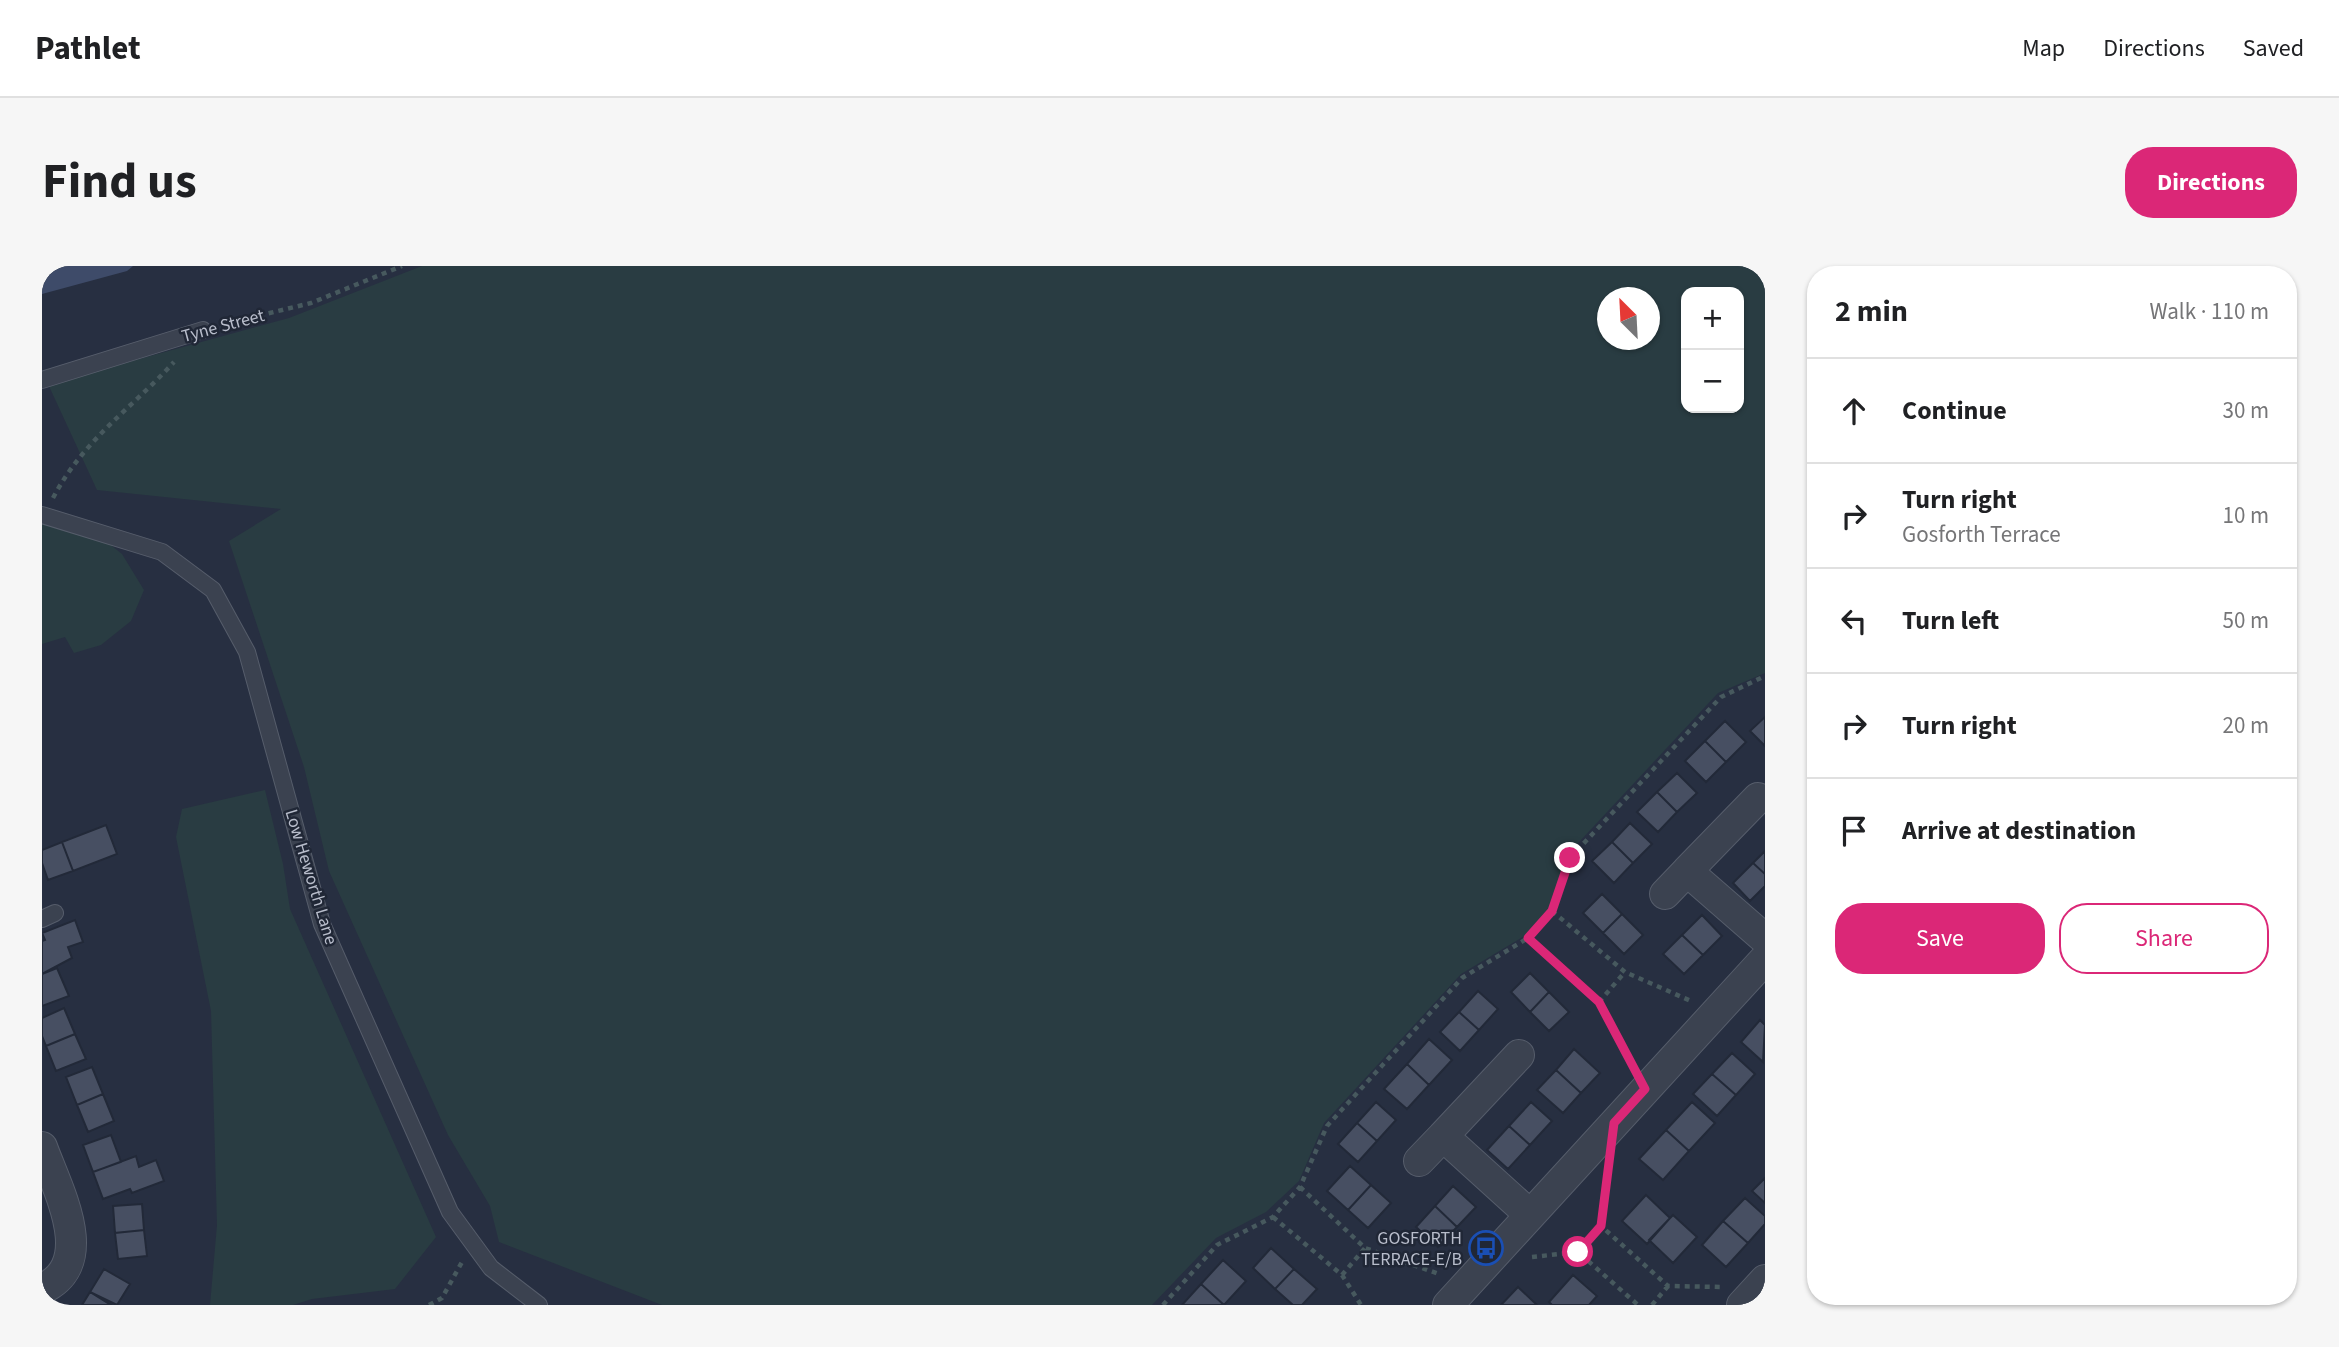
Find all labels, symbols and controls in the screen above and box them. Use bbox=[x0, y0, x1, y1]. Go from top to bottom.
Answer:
text: Pathlet bbox=[35, 25, 141, 72]
text: Map bbox=[2022, 31, 2065, 66]
text: Directions bbox=[2103, 31, 2205, 66]
text: Saved bbox=[2243, 31, 2304, 66]
text: Find us bbox=[42, 147, 197, 217]
button: Directions bbox=[2125, 147, 2297, 218]
north arrow bbox=[1597, 287, 1660, 350]
map controls bbox=[1681, 287, 1744, 413]
button: + bbox=[1681, 287, 1744, 350]
text: 2 min bbox=[1835, 290, 1908, 333]
text: Walk · 110 m bbox=[2150, 295, 2269, 328]
street label: Tyne Street bbox=[179, 303, 267, 349]
button: − bbox=[1681, 350, 1744, 413]
icon: ahead bbox=[1835, 392, 1873, 430]
text: Continue bbox=[1902, 392, 2007, 429]
text: 30 m bbox=[2222, 394, 2269, 427]
text: Turn right bbox=[1902, 481, 2017, 518]
icon: right bbox=[1835, 497, 1873, 535]
text: 10 m bbox=[2222, 499, 2269, 532]
text: Gosforth Terrace bbox=[1902, 518, 2061, 551]
icon: left bbox=[1835, 602, 1873, 640]
text: Turn left bbox=[1902, 602, 1999, 639]
text: 50 m bbox=[2222, 604, 2269, 637]
icon: right bbox=[1835, 707, 1873, 745]
text: Turn right bbox=[1902, 707, 2017, 744]
text: 20 m bbox=[2222, 709, 2269, 742]
street label: Low Heworth Lane bbox=[279, 806, 344, 948]
icon: arrive bbox=[1835, 812, 1873, 850]
text: Arrive at destination bbox=[1902, 812, 2136, 849]
route end bbox=[1554, 842, 1585, 873]
button: Save bbox=[1835, 903, 2045, 974]
button: Share bbox=[2059, 903, 2269, 974]
place label: GOSFORTH TERRACE-E/B bbox=[1361, 1226, 1462, 1272]
bus stop icon: GOSFORTH TERRACE-E/B bbox=[1467, 1229, 1505, 1267]
route start bbox=[1562, 1236, 1593, 1267]

